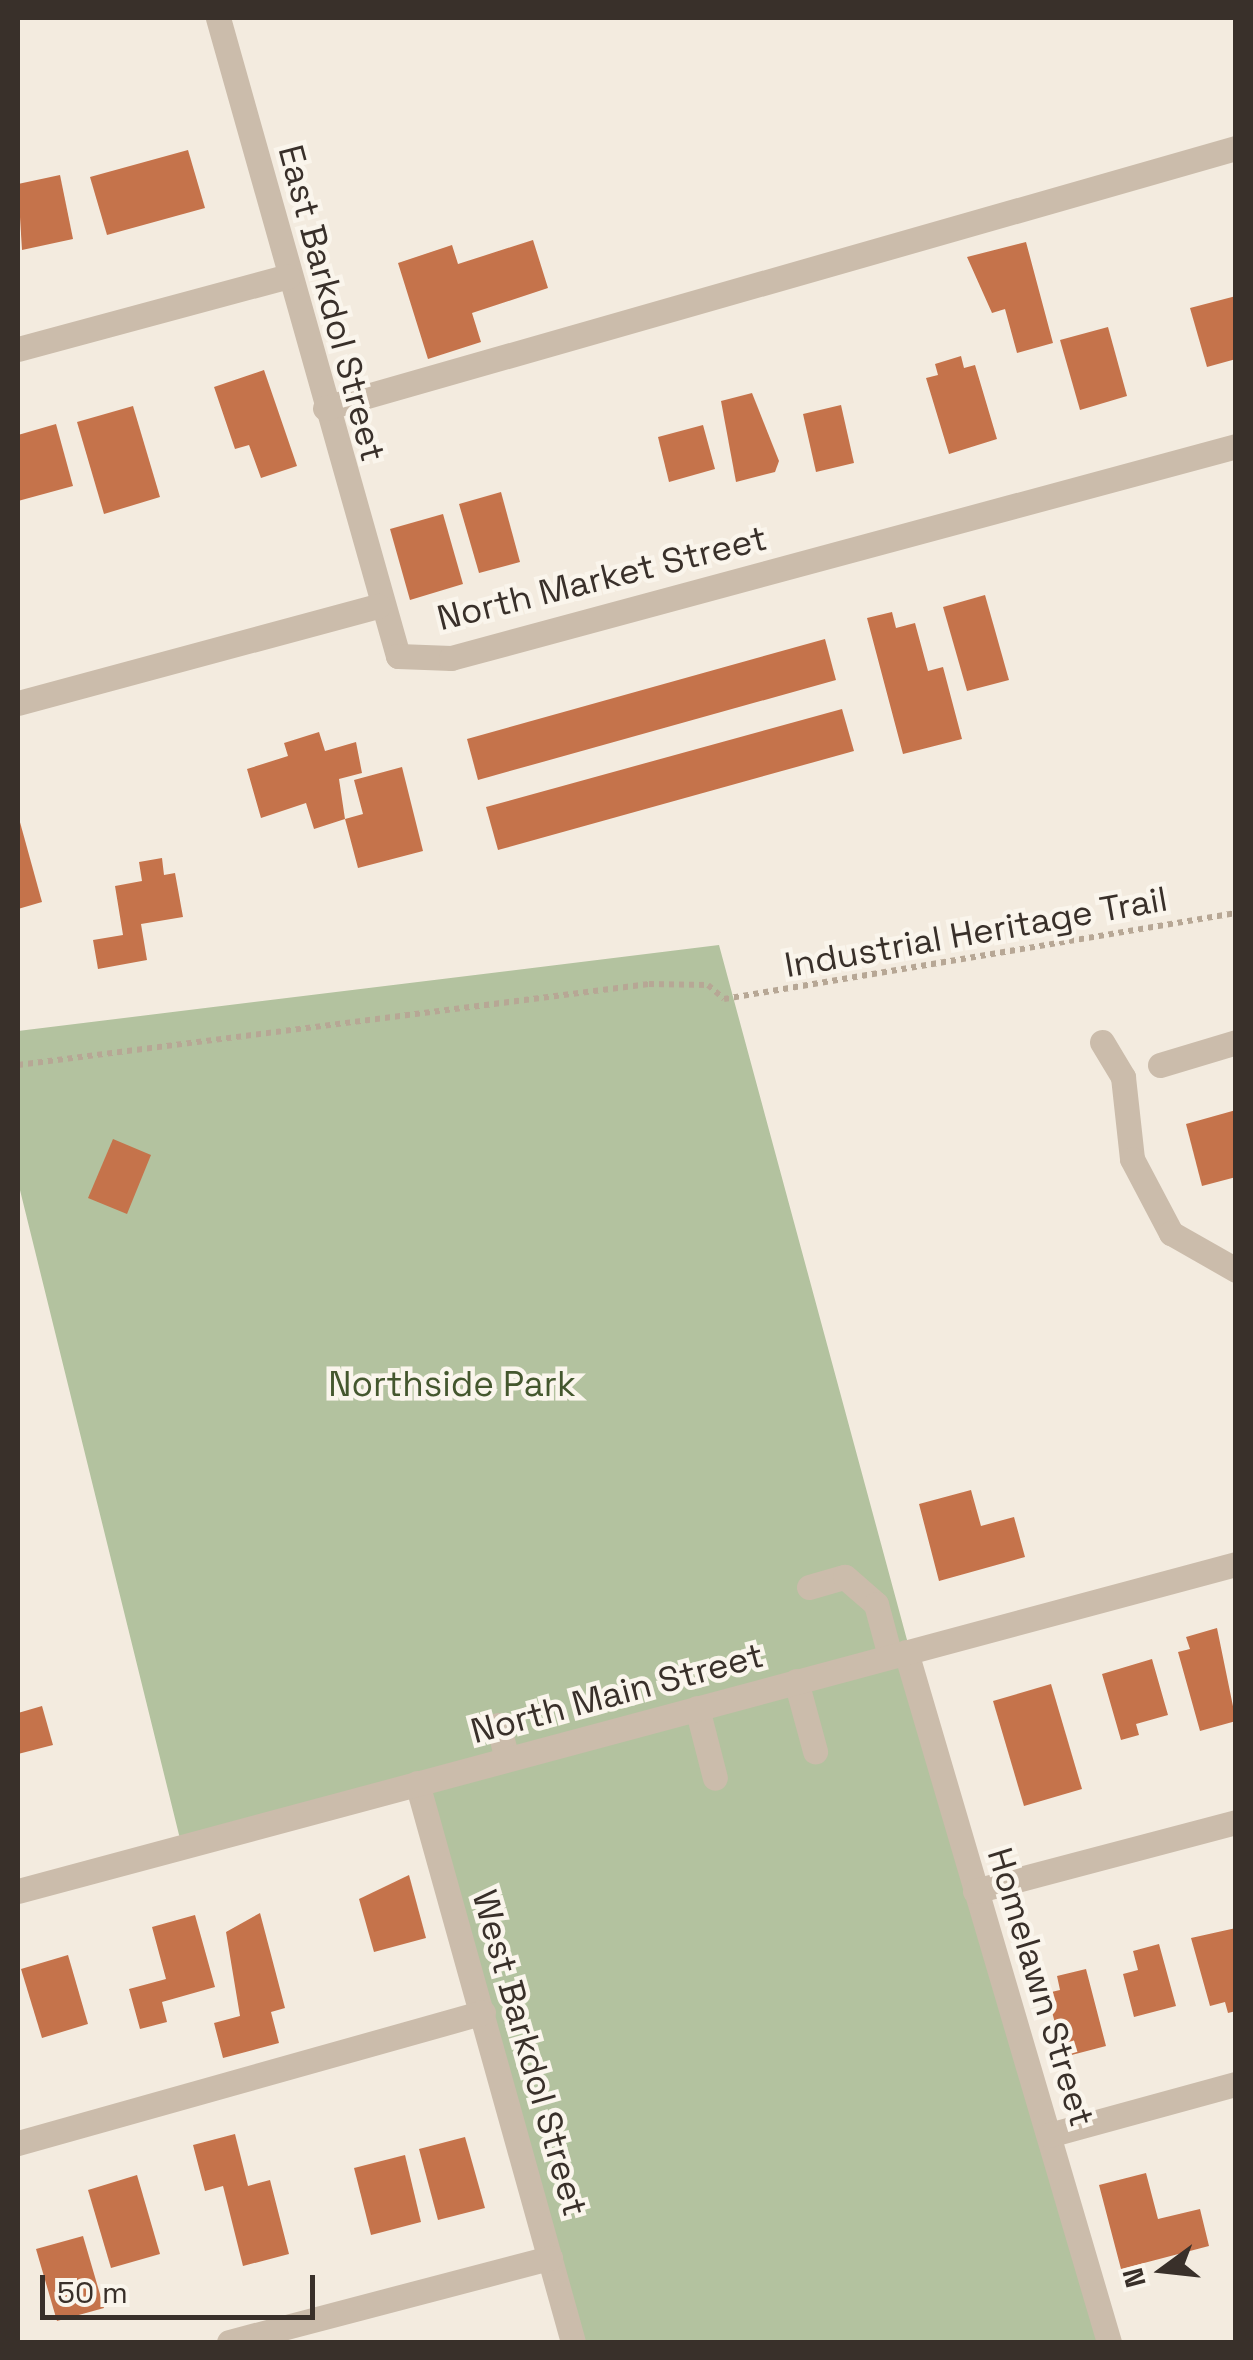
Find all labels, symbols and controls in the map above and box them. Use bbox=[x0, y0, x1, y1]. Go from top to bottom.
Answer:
street label: East Barkdol Street bbox=[270, 140, 394, 466]
street label: North Market Street bbox=[433, 517, 771, 639]
street label: Industrial Heritage Trail bbox=[781, 878, 1171, 986]
park label: Northside Park bbox=[328, 1363, 576, 1405]
street label: North Main Street bbox=[466, 1634, 768, 1752]
street label: Homelawn Street bbox=[979, 1843, 1103, 2131]
street label: West Barkdol Street bbox=[463, 1885, 597, 2221]
north arrow bbox=[1113, 2220, 1213, 2320]
scale bar bbox=[45, 2255, 320, 2317]
text: N bbox=[1114, 2264, 1154, 2291]
text: 50 m bbox=[57, 2273, 128, 2312]

